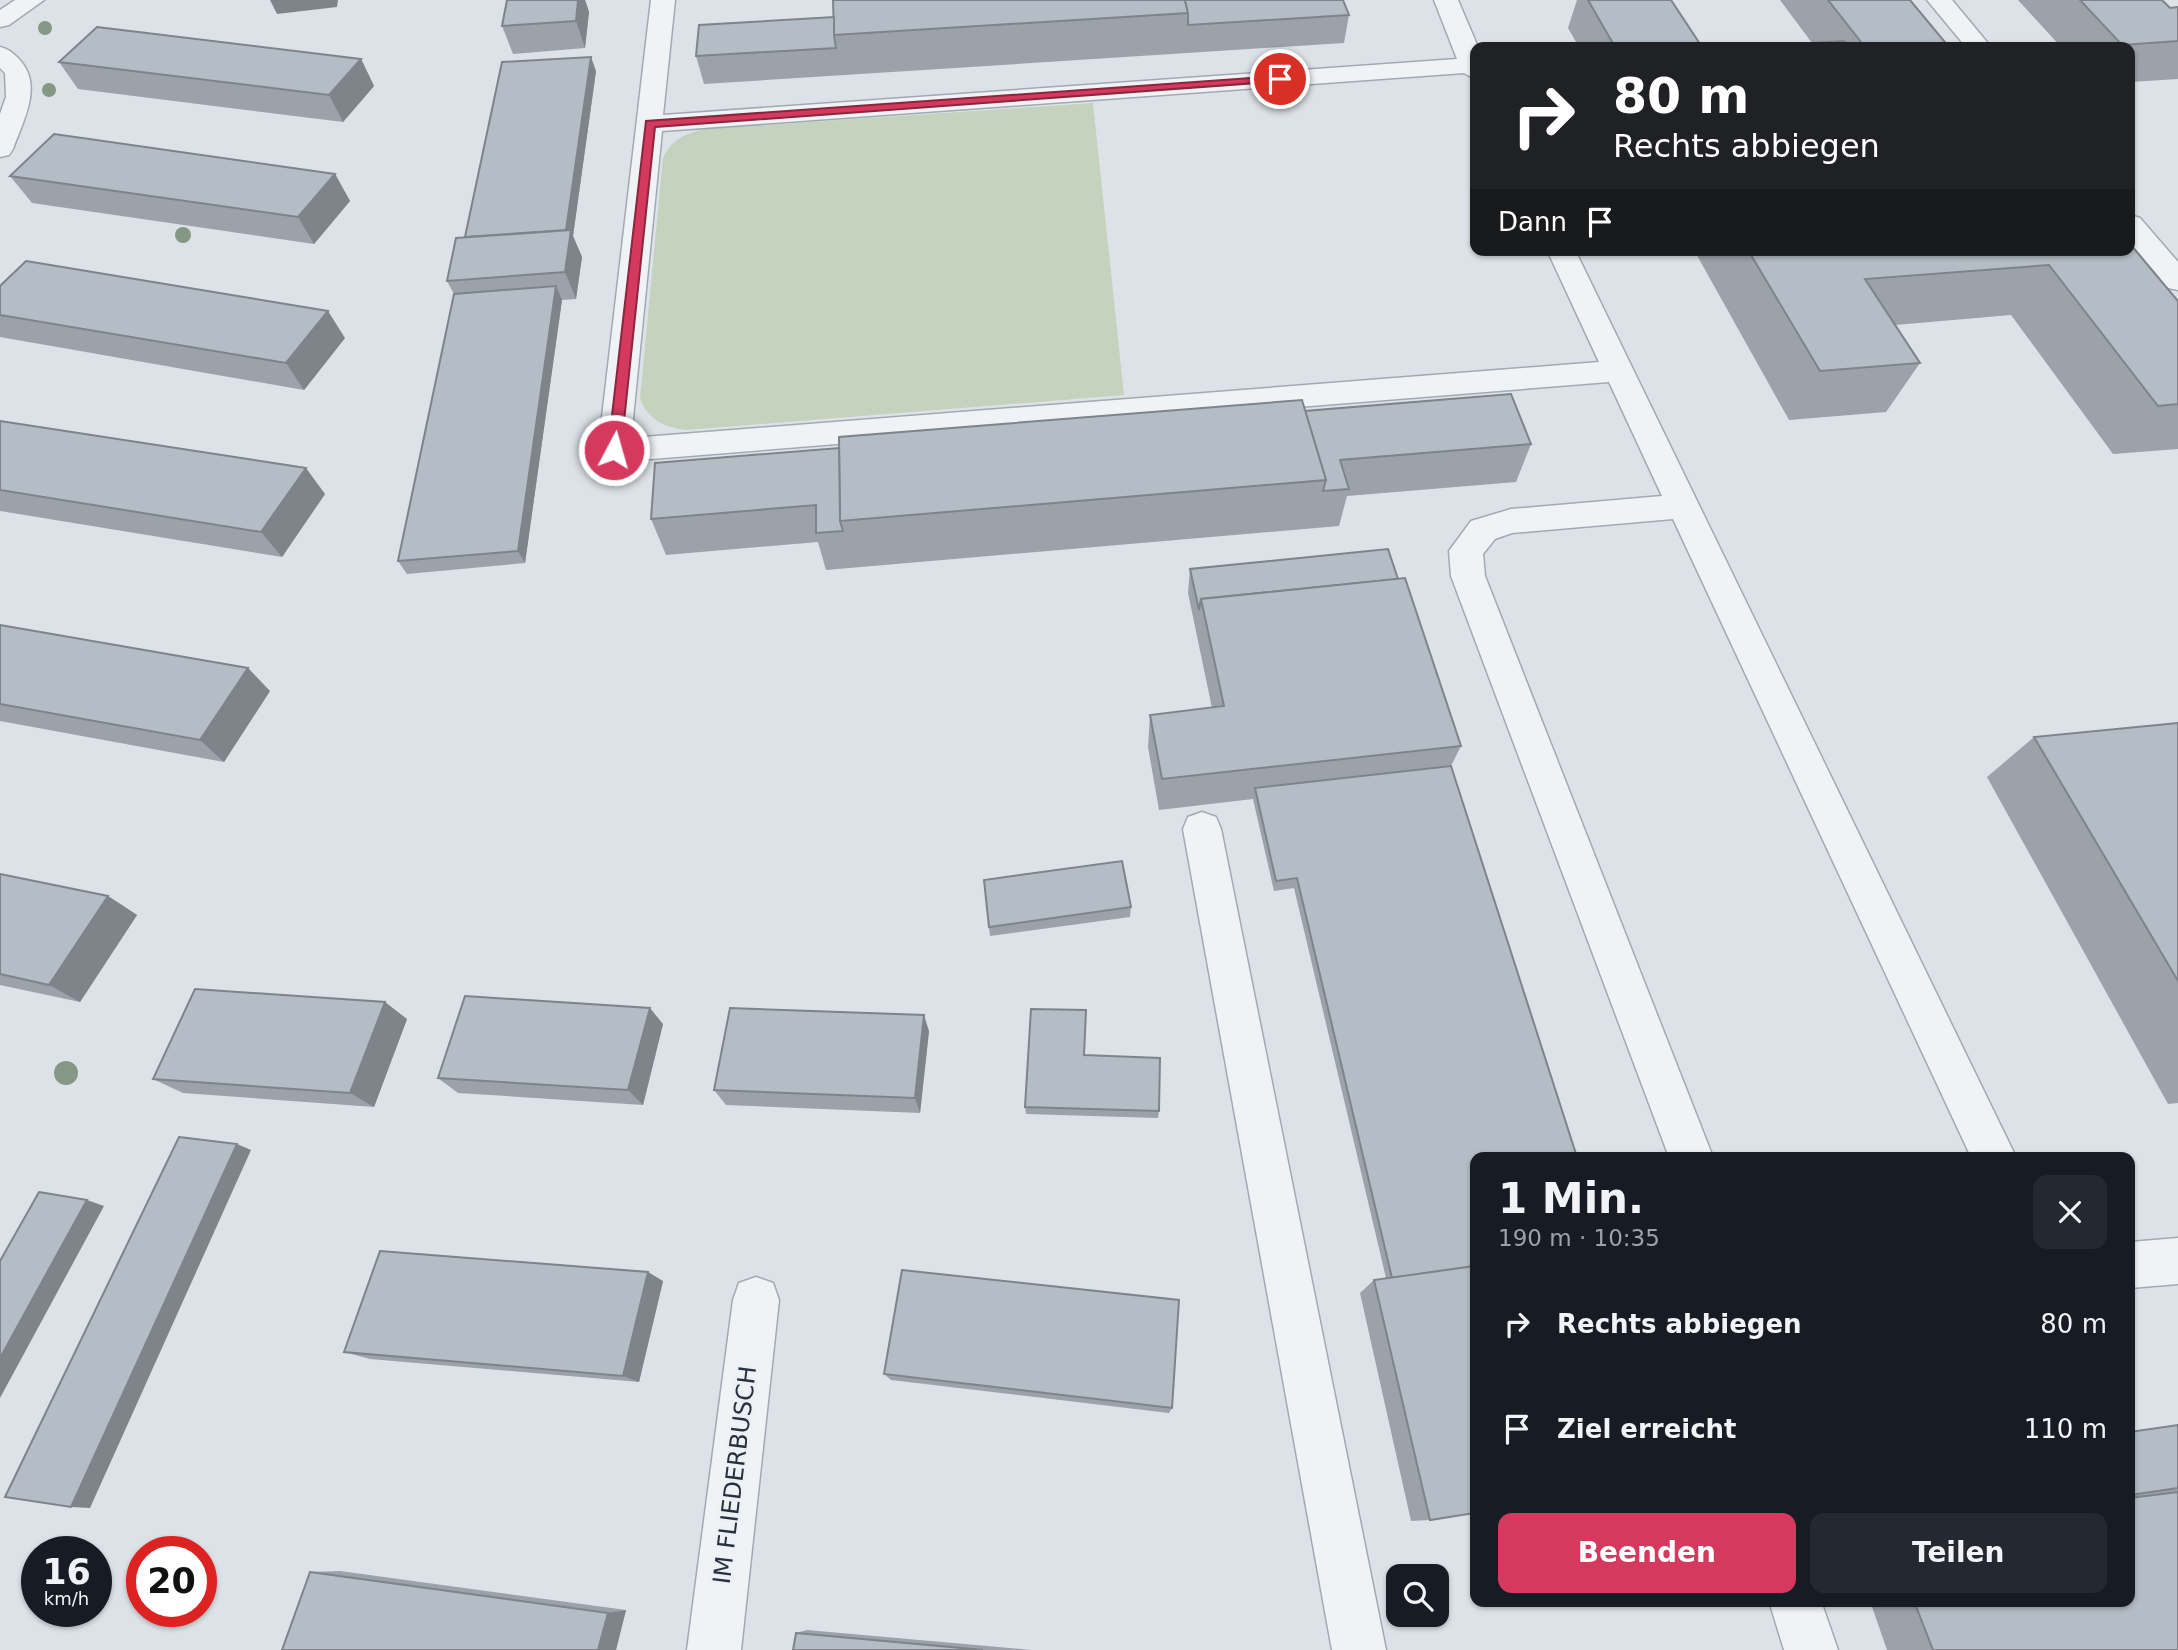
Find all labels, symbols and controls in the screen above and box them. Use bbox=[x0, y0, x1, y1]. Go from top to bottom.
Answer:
pin bbox=[1250, 49, 1310, 109]
icon: arrive bbox=[1261, 60, 1299, 98]
text: 80 m bbox=[1613, 68, 1749, 125]
icon: right bbox=[1498, 70, 1589, 161]
text: Rechts abbiegen bbox=[1613, 127, 1880, 165]
icon: arrive bbox=[1581, 203, 1619, 241]
text: Dann bbox=[1498, 207, 1567, 237]
position arrow bbox=[577, 413, 651, 487]
text: 1 Min. bbox=[1498, 1174, 1644, 1223]
button: close bbox=[2033, 1175, 2107, 1249]
text: 190 m · 10:35 bbox=[1498, 1225, 1660, 1251]
icon: right bbox=[1498, 1305, 1536, 1343]
text: Rechts abbiegen bbox=[1557, 1309, 1802, 1339]
text: 80 m bbox=[2040, 1309, 2107, 1339]
street label: IM FLIEDERBUSCH bbox=[708, 1364, 762, 1586]
icon: arrive bbox=[1498, 1410, 1536, 1448]
text: Ziel erreicht bbox=[1557, 1414, 1737, 1444]
text: 110 m bbox=[2024, 1414, 2107, 1444]
button: Beenden bbox=[1498, 1513, 1796, 1593]
button: Teilen bbox=[1810, 1513, 2107, 1593]
speed limit sign: 20 bbox=[126, 1536, 217, 1627]
text: 16 bbox=[42, 1552, 91, 1592]
map controls bbox=[1386, 1564, 1449, 1627]
button: search bbox=[1386, 1564, 1449, 1627]
text: km/h bbox=[44, 1588, 89, 1609]

